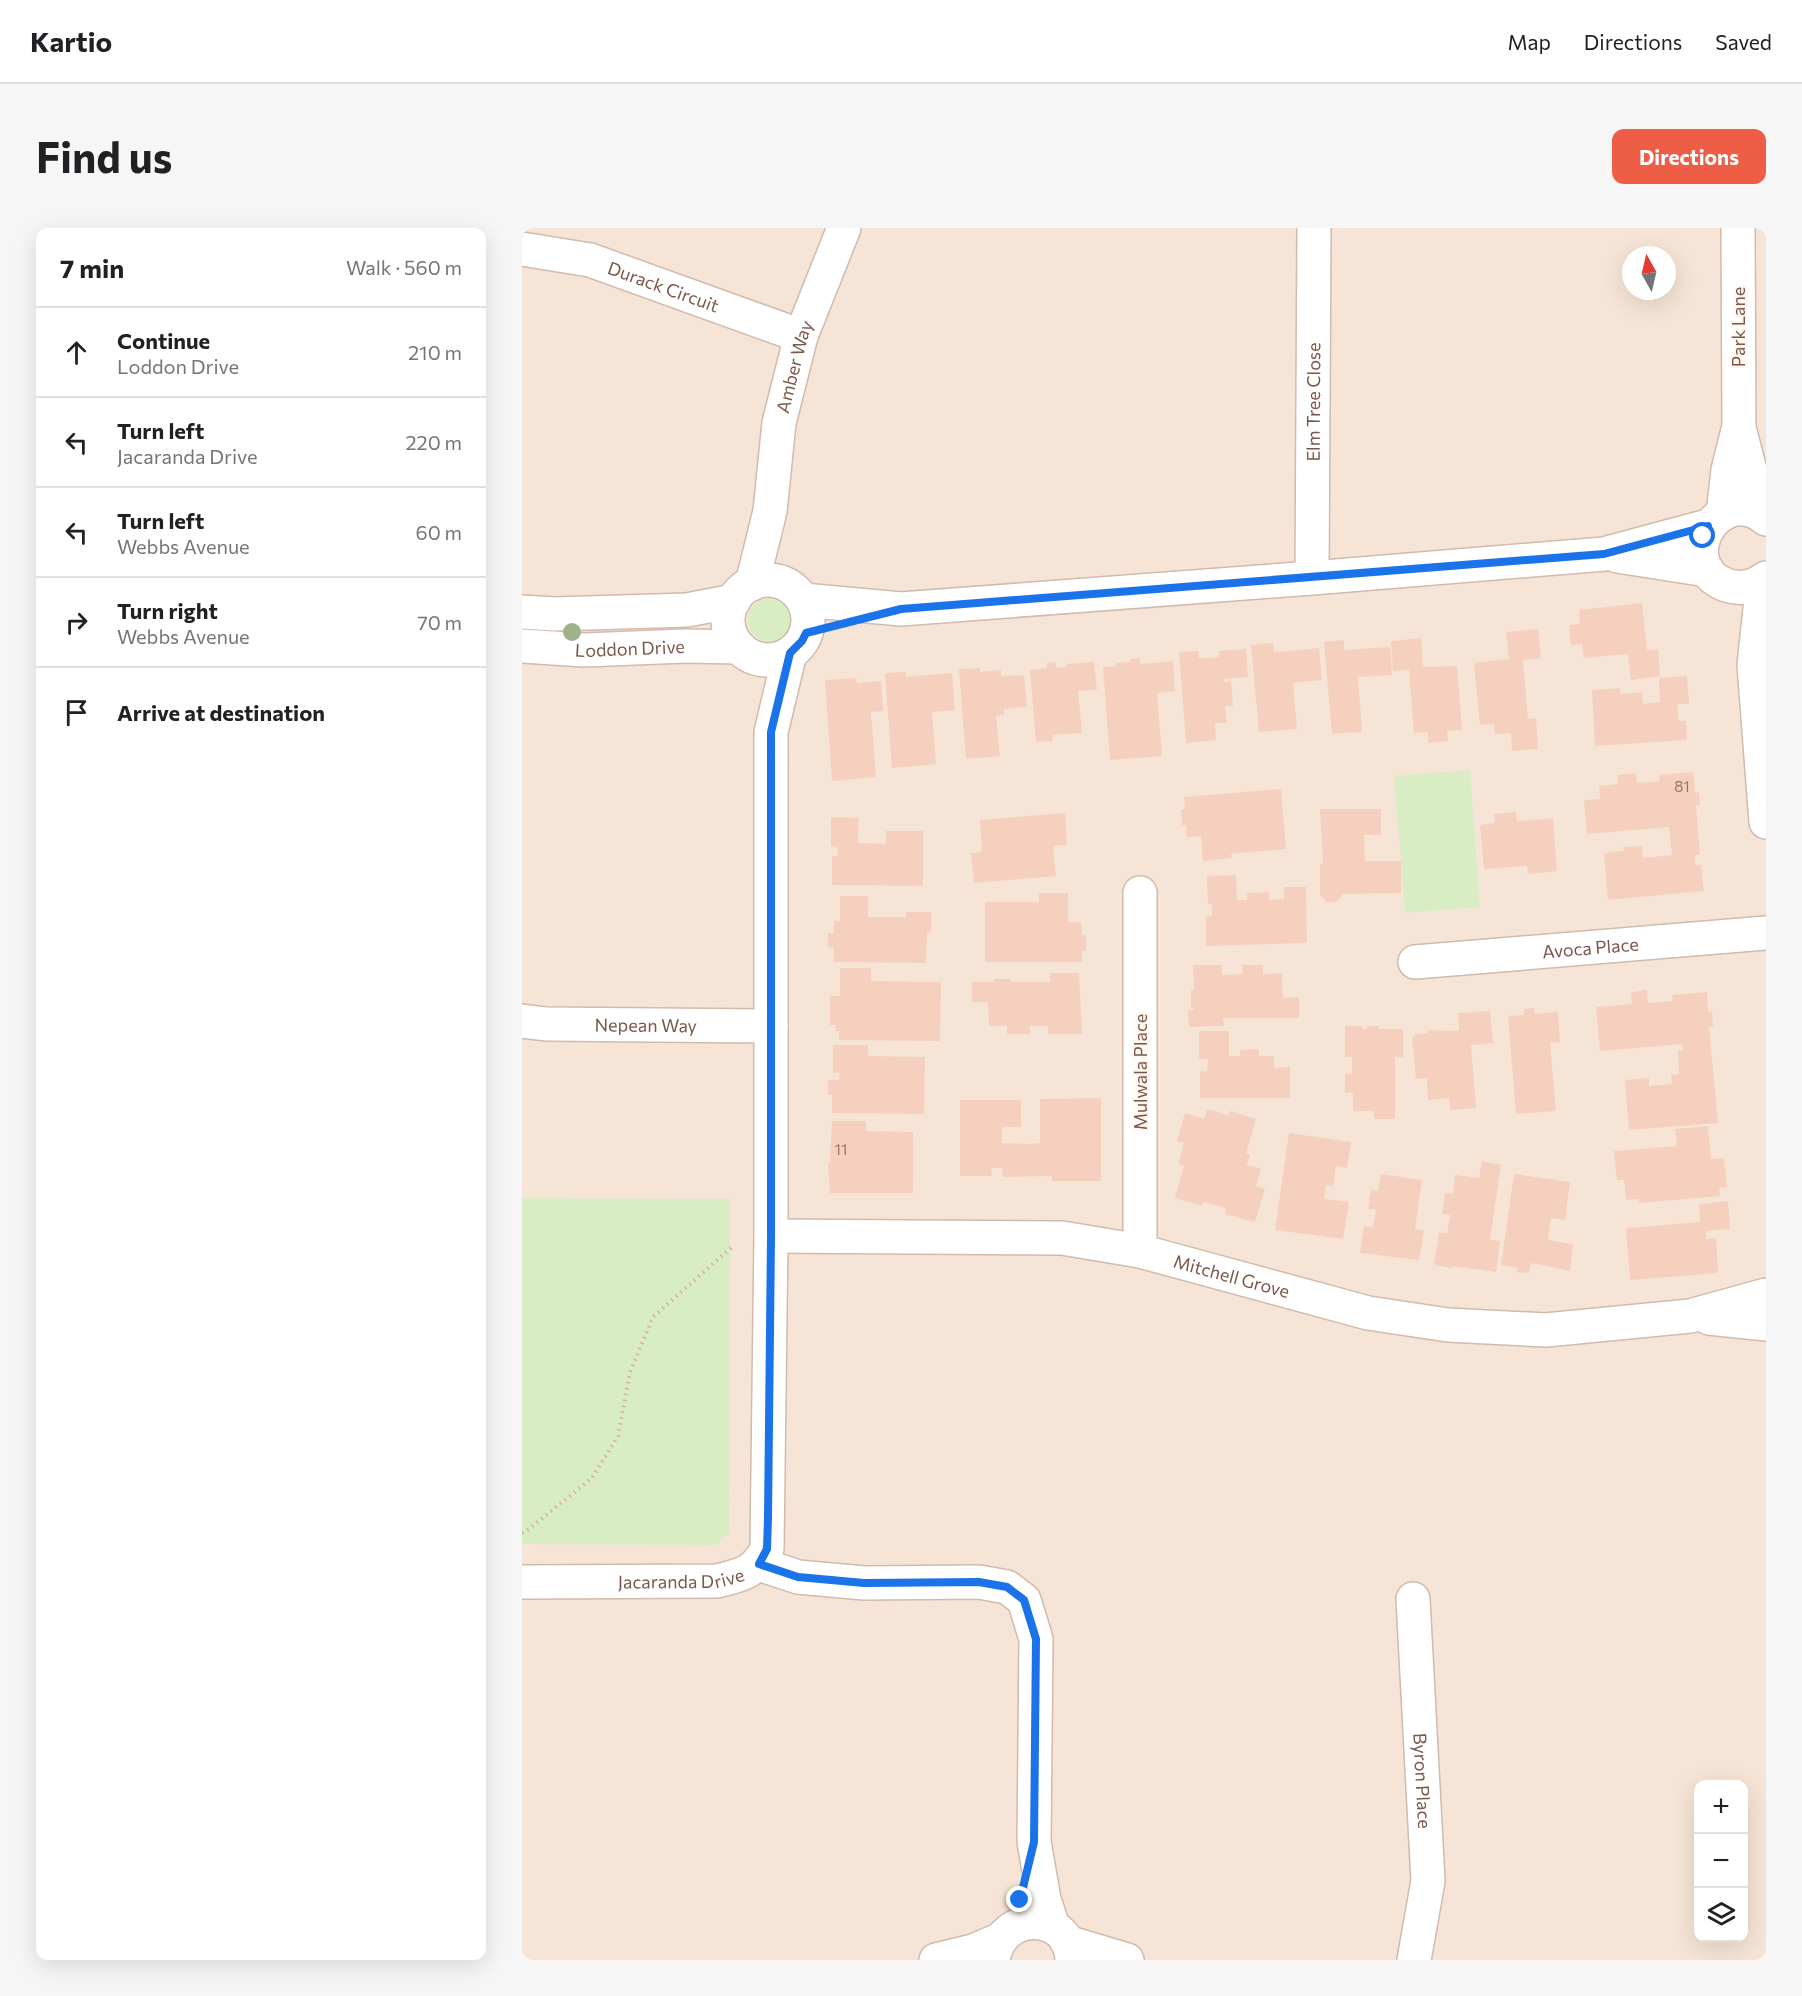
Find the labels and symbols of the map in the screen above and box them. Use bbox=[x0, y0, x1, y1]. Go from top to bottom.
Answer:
north arrow bbox=[1622, 246, 1676, 300]
street label: Durack Circuit bbox=[605, 256, 722, 317]
street label: Park Lane bbox=[1727, 287, 1749, 367]
street label: Amber Way bbox=[771, 317, 817, 415]
street label: Elm Tree Close bbox=[1302, 342, 1324, 462]
route start bbox=[1689, 522, 1715, 548]
street label: Loddon Drive bbox=[574, 635, 685, 661]
house number: 81 bbox=[1674, 777, 1690, 795]
street label: Avoca Place bbox=[1541, 933, 1640, 962]
street label: Nepean Way bbox=[595, 1013, 697, 1036]
street label: Mulwala Place bbox=[1129, 1014, 1151, 1130]
house number: 11 bbox=[835, 1140, 847, 1158]
street label: Mitchell Grove bbox=[1171, 1250, 1292, 1302]
street label: Jacaranda Drive bbox=[618, 1563, 747, 1593]
street label: Byron Place bbox=[1409, 1732, 1436, 1829]
route end bbox=[1006, 1886, 1032, 1912]

